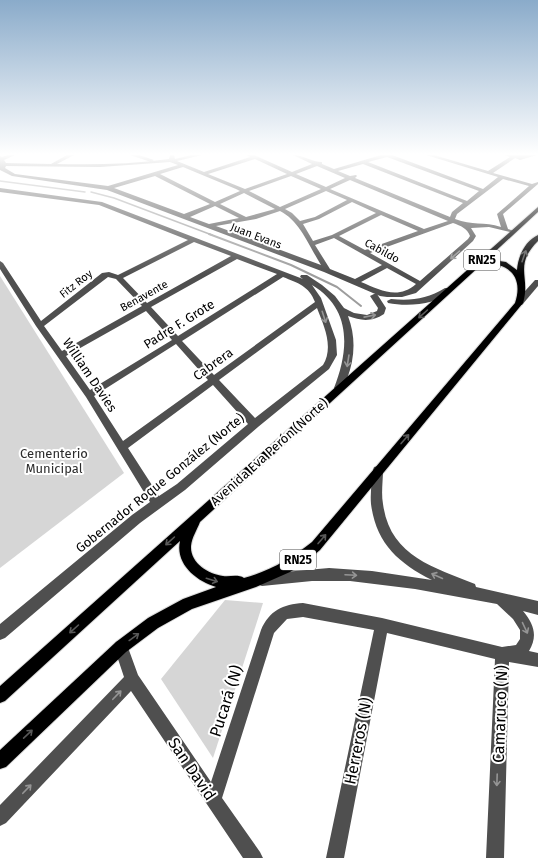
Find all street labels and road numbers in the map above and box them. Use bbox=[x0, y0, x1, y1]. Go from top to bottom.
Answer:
street label: Juan Evans bbox=[229, 220, 283, 252]
street label: Cabildo bbox=[362, 236, 402, 266]
road number: RN25 bbox=[464, 250, 500, 270]
street label: Fitz Roy bbox=[57, 267, 95, 301]
street label: Benavente bbox=[118, 278, 170, 314]
street label: Padre F. Grote bbox=[141, 296, 217, 352]
street label: William Davies bbox=[60, 335, 120, 415]
street label: Cabrera bbox=[190, 345, 236, 383]
street label: Avenida Eva Perón (Norte) bbox=[207, 395, 331, 509]
street label: Gobernador Roque González (Norte) bbox=[73, 410, 247, 556]
road number: RN25 bbox=[280, 550, 316, 570]
street label: Pucará (N) bbox=[205, 663, 247, 739]
street label: Camaruco (N) bbox=[489, 665, 511, 763]
street label: Herreros (N) bbox=[340, 696, 376, 786]
street label: San David bbox=[164, 734, 220, 804]

